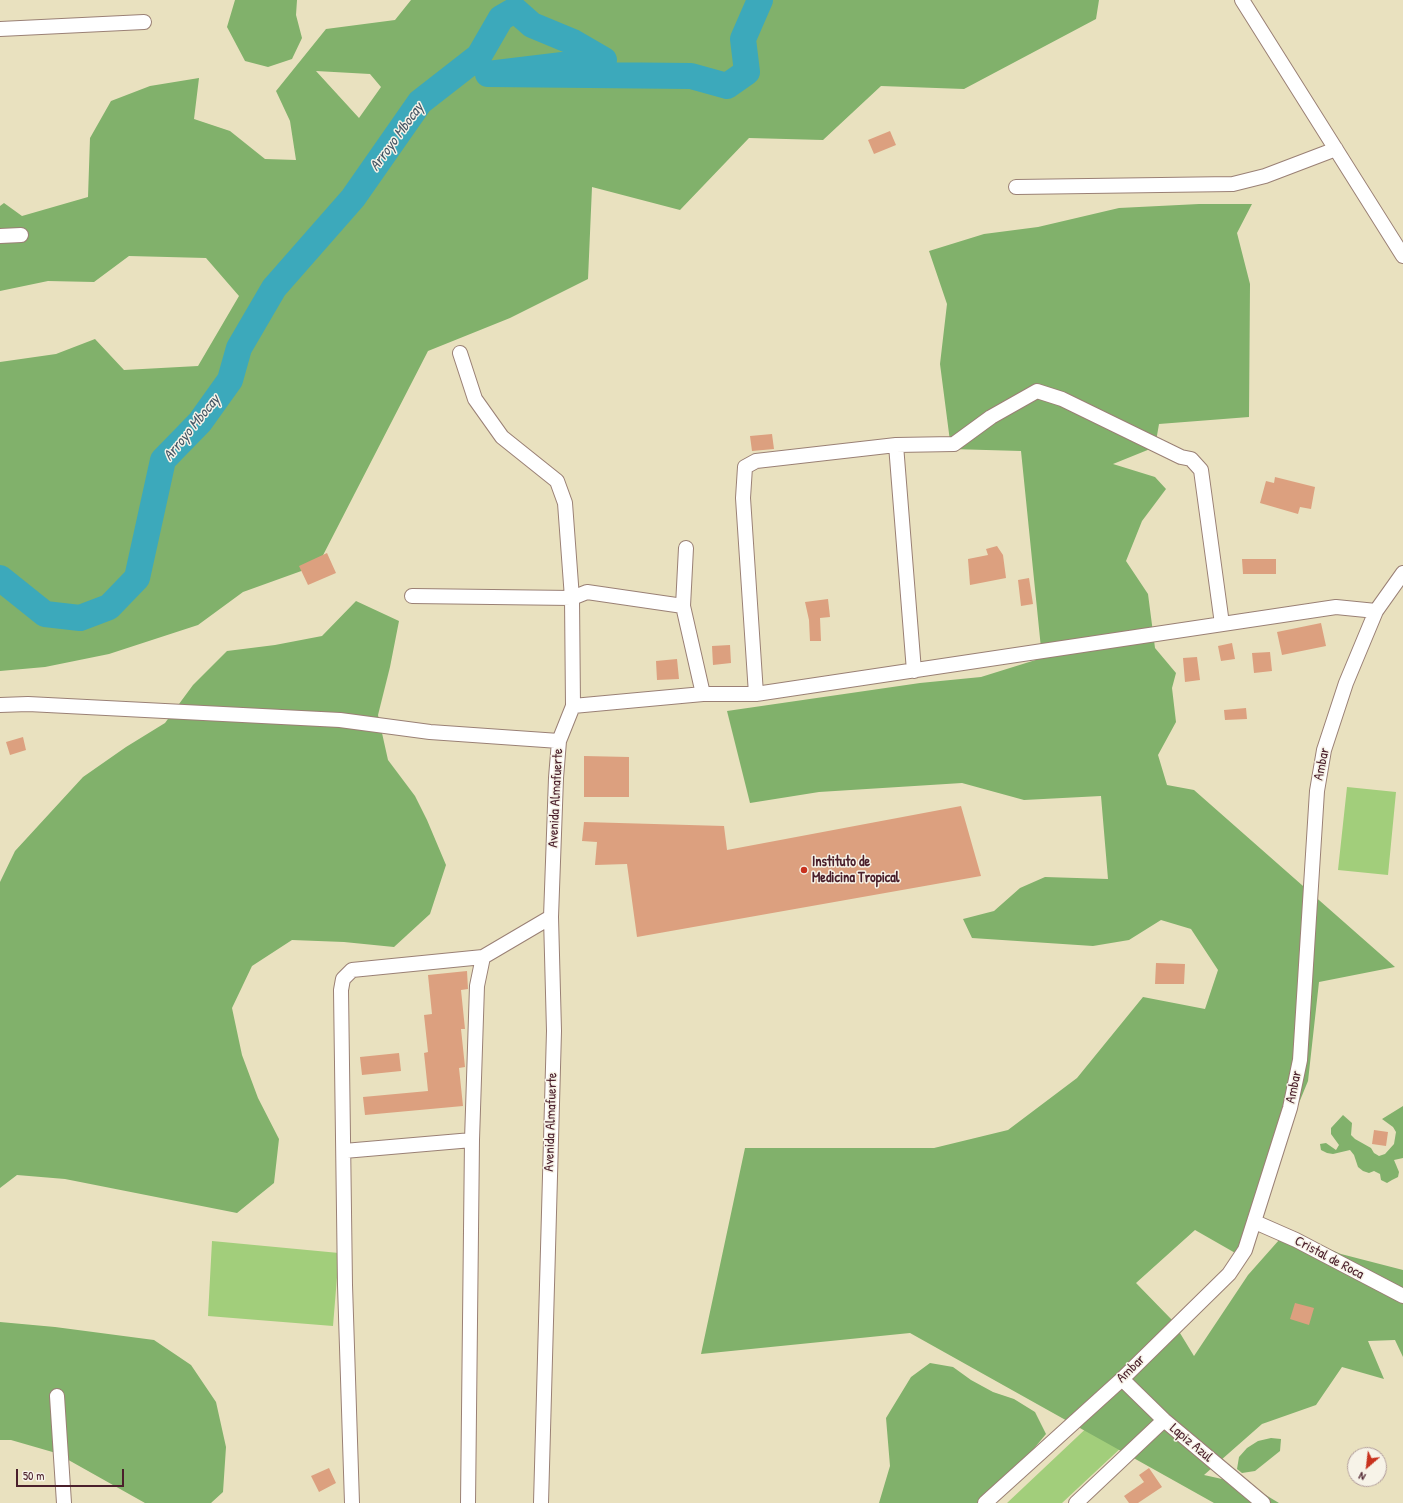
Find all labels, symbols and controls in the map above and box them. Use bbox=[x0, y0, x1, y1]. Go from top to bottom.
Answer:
water label: Arroyo Mbocay bbox=[366, 99, 428, 175]
water label: Arroyo Mbocay bbox=[160, 391, 224, 465]
street label: Ambar bbox=[1310, 746, 1334, 782]
street label: Avenida Almafuerte bbox=[545, 748, 567, 848]
place label: Instituto de Medicina Tropical bbox=[812, 854, 899, 886]
marker: Instituto de Medicina Tropical bbox=[799, 865, 809, 875]
street label: Ambar bbox=[1282, 1069, 1306, 1105]
street label: Avenida Almafuerte bbox=[541, 1072, 561, 1172]
street label: Cristal de Roca bbox=[1292, 1233, 1366, 1283]
street label: Ambar bbox=[1113, 1351, 1149, 1387]
street label: Lapiz Azul bbox=[1166, 1420, 1216, 1466]
north arrow bbox=[1347, 1447, 1387, 1487]
scale bar bbox=[18, 1461, 126, 1487]
text: 50 m bbox=[23, 1467, 44, 1484]
text: N bbox=[1356, 1469, 1368, 1484]

